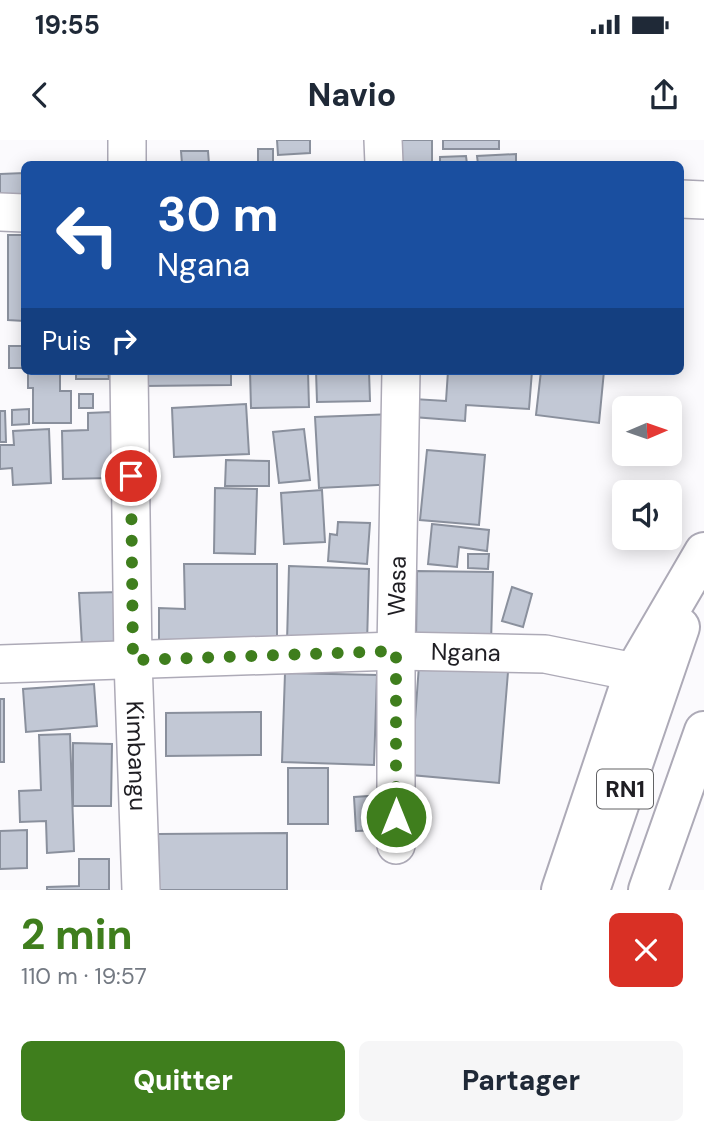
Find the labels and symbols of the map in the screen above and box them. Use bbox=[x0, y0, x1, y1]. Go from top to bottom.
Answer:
north arrow bbox=[612, 396, 682, 466]
pin bbox=[101, 446, 161, 506]
street label: Wasa bbox=[381, 556, 413, 616]
street label: Ngana bbox=[431, 636, 501, 668]
street label: Kimbangu bbox=[119, 700, 154, 812]
road number: RN1 bbox=[597, 769, 653, 808]
position arrow bbox=[359, 780, 433, 854]

